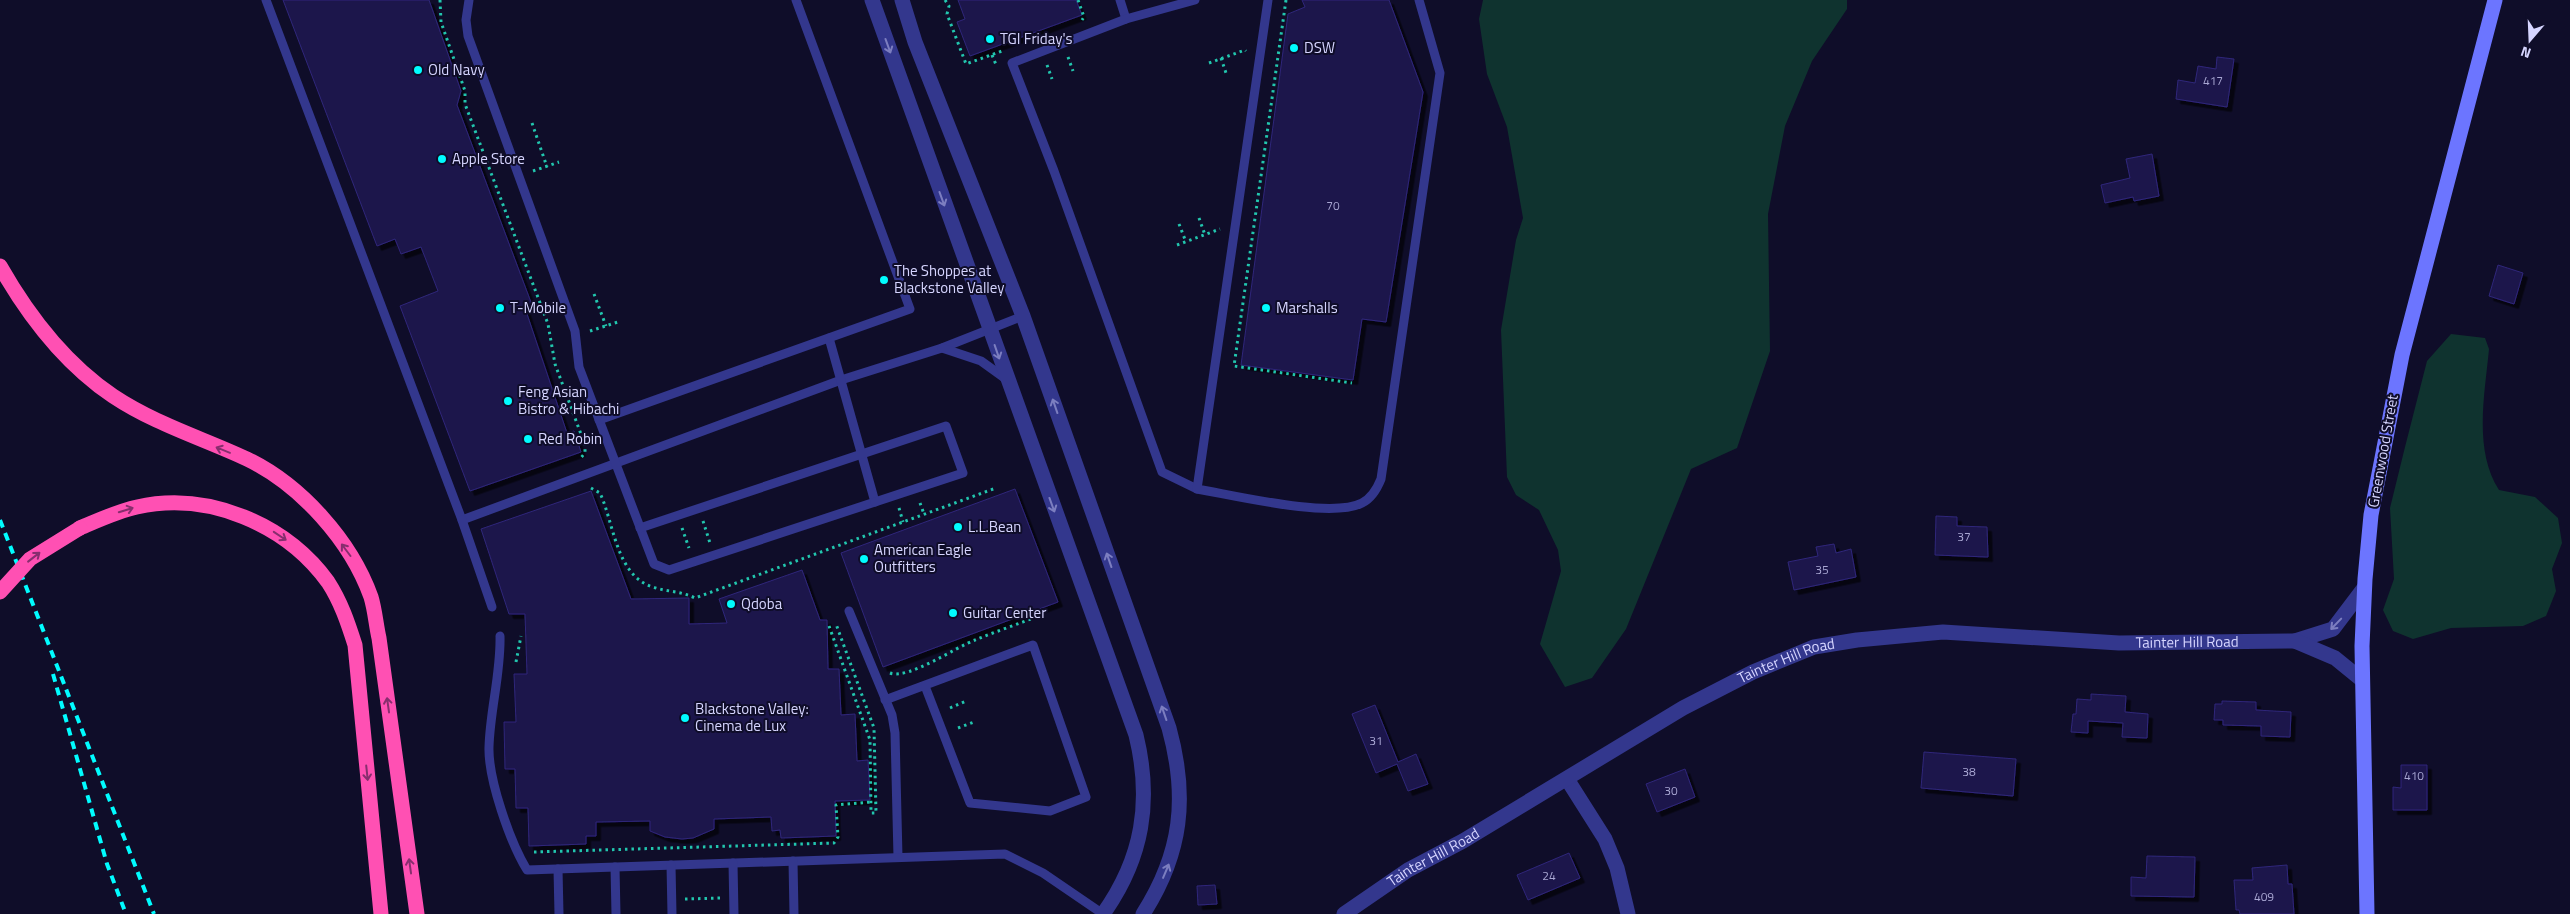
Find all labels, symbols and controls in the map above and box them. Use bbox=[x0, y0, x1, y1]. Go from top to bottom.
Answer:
north arrow bbox=[2505, 15, 2555, 65]
place label: TGI Friday's bbox=[1000, 27, 1073, 50]
marker: TGI Friday's bbox=[984, 33, 996, 45]
place label: DSW bbox=[1304, 36, 1335, 59]
one-way arrow bbox=[884, 38, 893, 53]
text: N bbox=[2518, 41, 2534, 64]
marker: DSW bbox=[1288, 42, 1300, 54]
place label: Old Navy bbox=[428, 58, 485, 81]
marker: Old Navy bbox=[412, 64, 424, 76]
house number: 417 bbox=[2203, 71, 2223, 90]
place label: Apple Store bbox=[452, 147, 525, 170]
marker: Apple Store bbox=[436, 153, 448, 165]
one-way arrow bbox=[938, 191, 948, 207]
house number: 70 bbox=[1326, 196, 1340, 215]
place label: The Shoppes at Blackstone Valley bbox=[894, 259, 1005, 299]
marker: The Shoppes at Blackstone Valley bbox=[878, 274, 890, 286]
place label: T-Mobile bbox=[510, 296, 566, 319]
place label: Marshalls bbox=[1276, 296, 1338, 319]
marker: T-Mobile bbox=[494, 302, 506, 314]
marker: Marshalls bbox=[1260, 302, 1272, 314]
one-way arrow bbox=[993, 344, 1002, 359]
place label: Feng Asian Bistro & Hibachi bbox=[518, 380, 619, 420]
street label: Greenwood Street bbox=[2361, 392, 2404, 509]
marker: Feng Asian Bistro & Hibachi bbox=[502, 395, 514, 407]
one-way arrow bbox=[1050, 399, 1059, 415]
place label: Red Robin bbox=[538, 427, 602, 450]
marker: Red Robin bbox=[522, 433, 534, 445]
one-way arrow bbox=[215, 444, 230, 453]
one-way arrow bbox=[1048, 497, 1057, 512]
one-way arrow bbox=[117, 505, 133, 515]
place label: L.L.Bean bbox=[968, 515, 1021, 538]
marker: L.L.Bean bbox=[952, 521, 964, 533]
house number: 37 bbox=[1957, 527, 1971, 546]
one-way arrow bbox=[273, 532, 287, 542]
place label: American Eagle Outfitters bbox=[874, 538, 972, 578]
one-way arrow bbox=[341, 544, 352, 557]
one-way arrow bbox=[27, 552, 40, 563]
one-way arrow bbox=[1104, 552, 1114, 568]
marker: American Eagle Outfitters bbox=[858, 553, 870, 565]
house number: 35 bbox=[1815, 560, 1829, 579]
place label: Qdoba bbox=[741, 592, 783, 615]
marker: Qdoba bbox=[725, 598, 737, 610]
place label: Guitar Center bbox=[963, 601, 1046, 624]
marker: Guitar Center bbox=[947, 607, 959, 619]
one-way arrow bbox=[2330, 618, 2342, 630]
street label: Tainter Hill Road bbox=[2136, 630, 2239, 654]
street label: Tainter Hill Road bbox=[1733, 632, 1836, 689]
one-way arrow bbox=[383, 697, 393, 713]
place label: Blackstone Valley: Cinema de Lux bbox=[695, 697, 809, 737]
one-way arrow bbox=[1159, 706, 1168, 721]
marker: Blackstone Valley: Cinema de Lux bbox=[679, 712, 691, 724]
house number: 31 bbox=[1369, 731, 1383, 750]
house number: 38 bbox=[1962, 762, 1976, 781]
one-way arrow bbox=[363, 764, 372, 780]
house number: 410 bbox=[2404, 766, 2424, 785]
house number: 30 bbox=[1664, 781, 1678, 800]
street label: Tainter Hill Road bbox=[1382, 822, 1484, 892]
one-way arrow bbox=[405, 858, 415, 874]
one-way arrow bbox=[1161, 864, 1171, 879]
house number: 24 bbox=[1542, 866, 1556, 885]
house number: 409 bbox=[2254, 887, 2274, 906]

